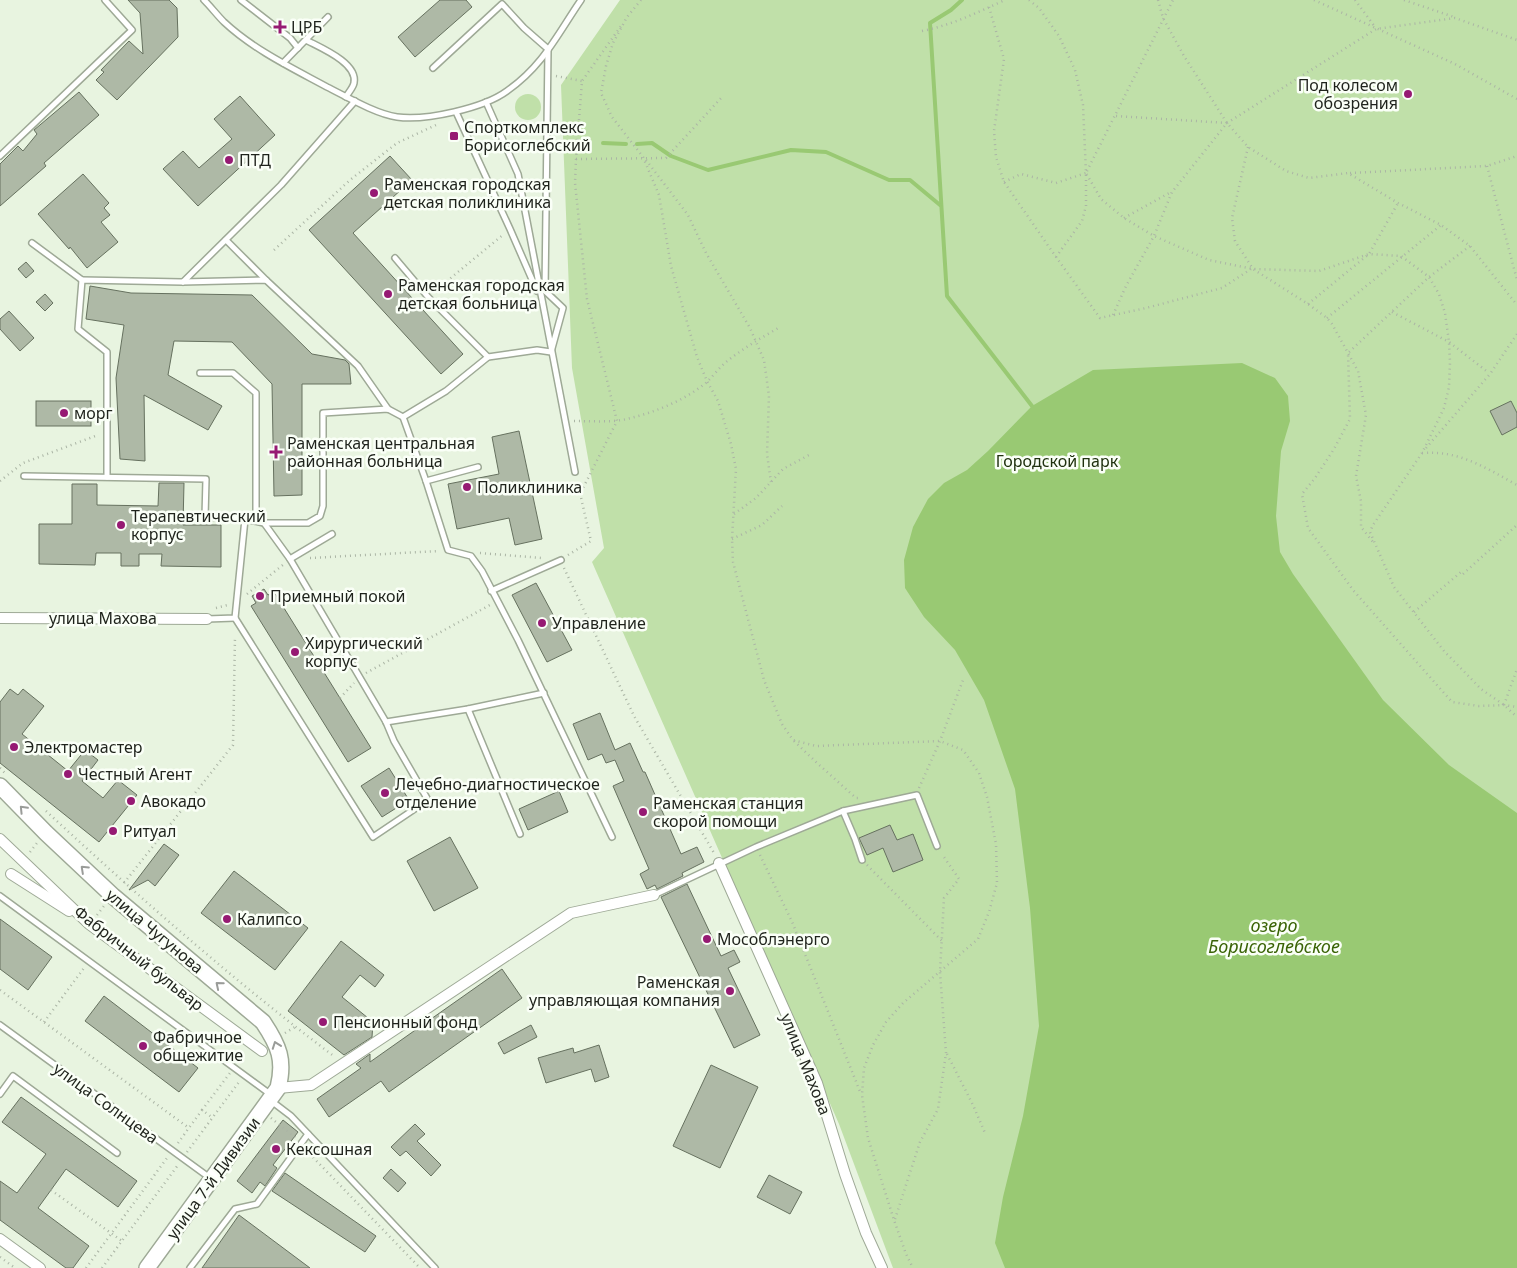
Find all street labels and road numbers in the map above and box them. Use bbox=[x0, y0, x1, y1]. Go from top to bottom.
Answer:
street label: улица Махова bbox=[49, 607, 157, 629]
street label: улица Чугунова bbox=[102, 884, 208, 978]
street label: Фабричный бульвар bbox=[70, 900, 208, 1016]
street label: улица Махова bbox=[776, 1010, 836, 1118]
street label: улица Солнцева bbox=[49, 1057, 163, 1149]
street label: улица 7-й Дивизии bbox=[161, 1112, 265, 1244]

